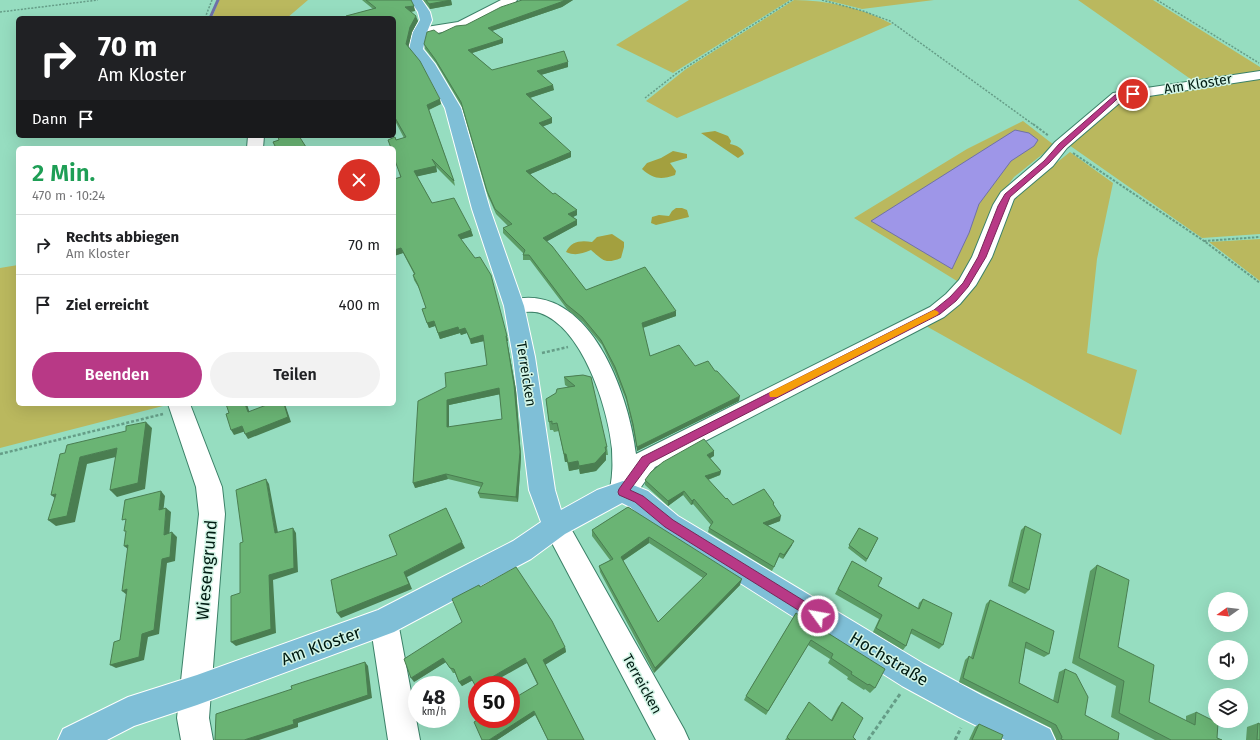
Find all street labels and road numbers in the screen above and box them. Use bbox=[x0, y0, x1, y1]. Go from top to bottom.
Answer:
street label: Am Kloster bbox=[1163, 70, 1234, 98]
street label: Terreicken bbox=[512, 340, 540, 408]
street label: Wiesengrund bbox=[192, 519, 222, 621]
street label: Am Kloster bbox=[278, 622, 364, 670]
street label: Hochstraße bbox=[846, 627, 932, 691]
street label: Terreicken bbox=[619, 651, 665, 717]

